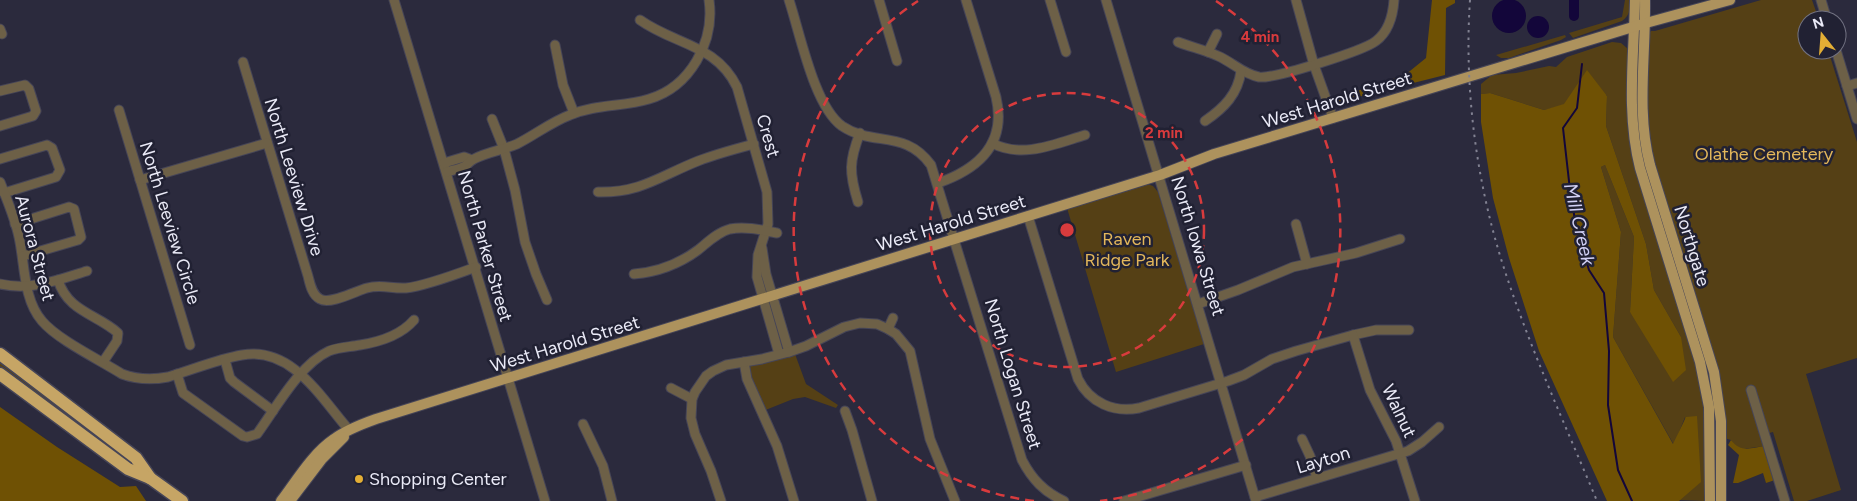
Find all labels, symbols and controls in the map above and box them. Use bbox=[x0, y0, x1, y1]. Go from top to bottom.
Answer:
north arrow bbox=[1797, 10, 1847, 60]
text: N bbox=[1811, 13, 1826, 33]
text: 4 min bbox=[1241, 28, 1279, 46]
street label: West Harold Street bbox=[1260, 67, 1414, 133]
street label: North Leeview Drive bbox=[260, 95, 329, 259]
street label: Crest bbox=[751, 112, 785, 160]
text: 2 min bbox=[1145, 124, 1183, 142]
street label: North Leeview Circle bbox=[135, 139, 205, 307]
park label: Olathe Cemetery bbox=[1695, 143, 1834, 165]
street label: North Parker Street bbox=[453, 168, 517, 324]
street label: North Iowa Street bbox=[1166, 174, 1230, 319]
water label: Mill Creek bbox=[1559, 181, 1600, 268]
street label: West Harold Street bbox=[874, 190, 1028, 256]
street label: Aurora Street bbox=[10, 193, 60, 304]
street label: Northgate bbox=[1669, 203, 1715, 289]
centre of rings bbox=[1058, 221, 1076, 239]
park label: Raven Ridge Park bbox=[1084, 228, 1170, 271]
street label: North Logan Street bbox=[980, 296, 1046, 452]
street label: West Harold Street bbox=[488, 311, 642, 377]
street label: Walnut bbox=[1377, 381, 1421, 441]
street label: Layton bbox=[1293, 441, 1353, 479]
place label: Shopping Center bbox=[369, 468, 507, 490]
marker: Shopping Center bbox=[353, 473, 365, 485]

